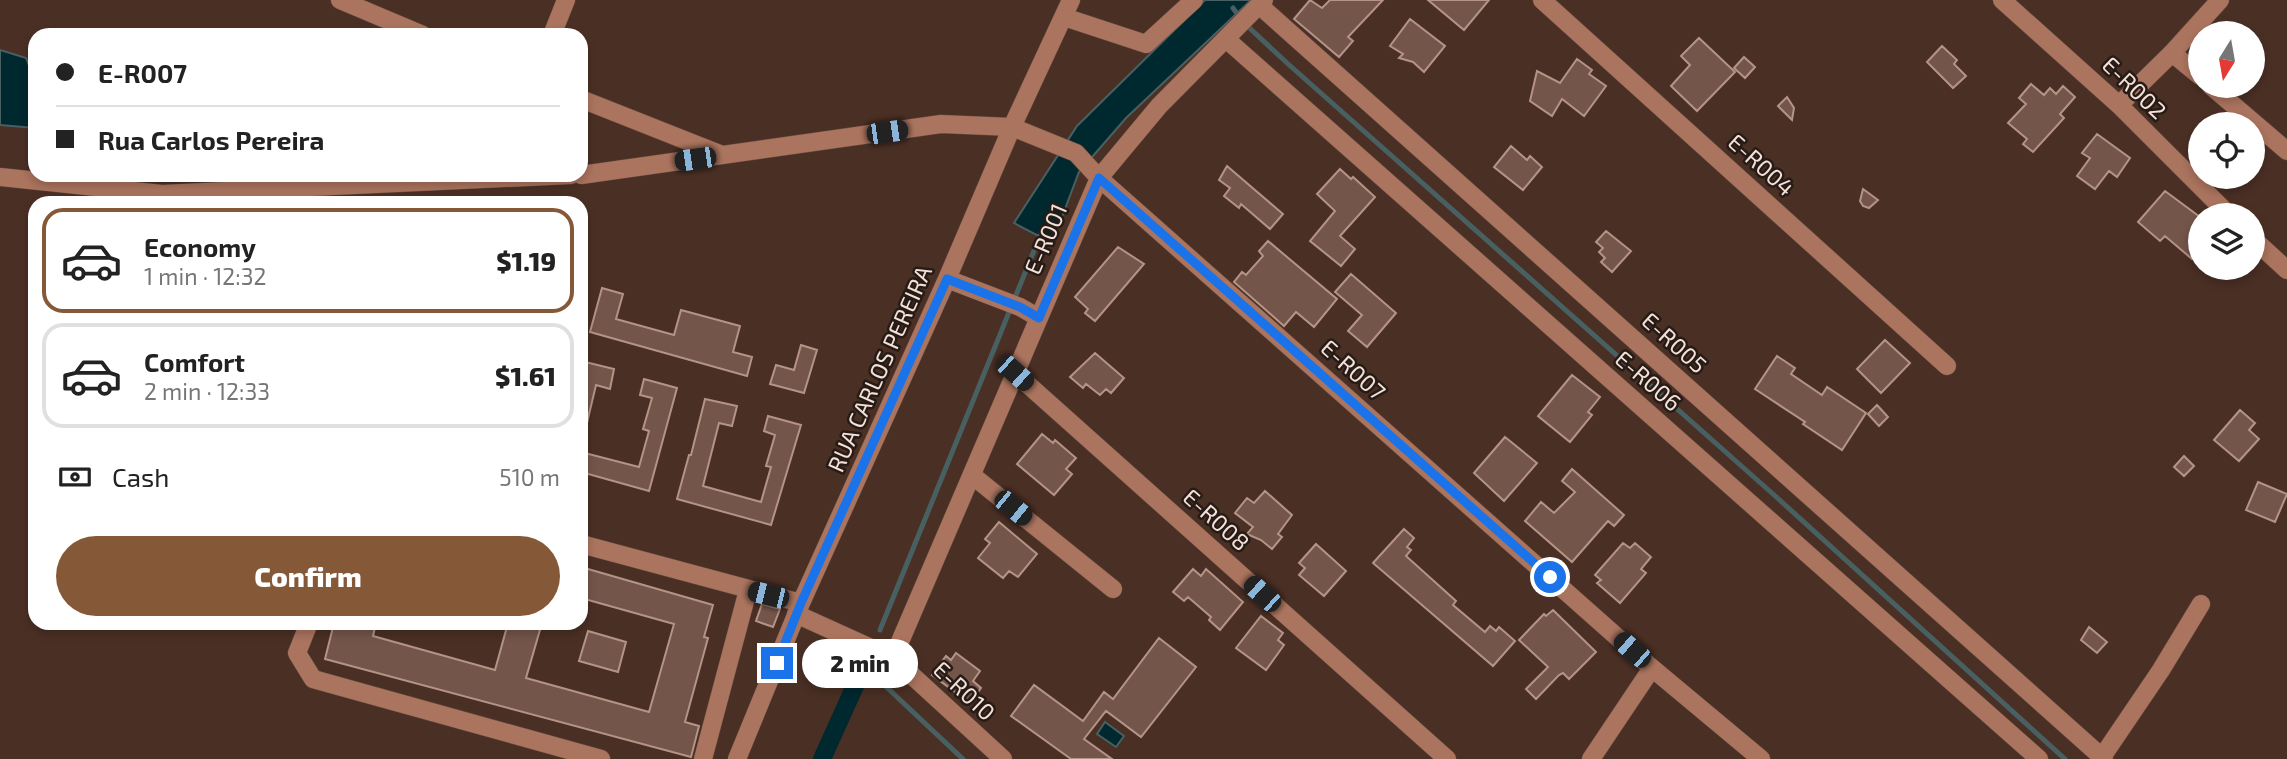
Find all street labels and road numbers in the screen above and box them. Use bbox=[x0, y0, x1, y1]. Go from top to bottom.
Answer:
street label: E-R002 bbox=[2097, 50, 2172, 124]
street label: E-R004 bbox=[1723, 127, 1800, 201]
street label: E-R001 bbox=[1018, 199, 1072, 278]
street label: RUA CARLOS PEREIRA bbox=[821, 260, 937, 476]
street label: E-R005 bbox=[1637, 306, 1713, 379]
street label: E-R007 bbox=[1316, 333, 1392, 406]
street label: E-R006 bbox=[1610, 344, 1687, 416]
street label: E-R008 bbox=[1178, 482, 1255, 556]
street label: E-R010 bbox=[928, 655, 1001, 726]

